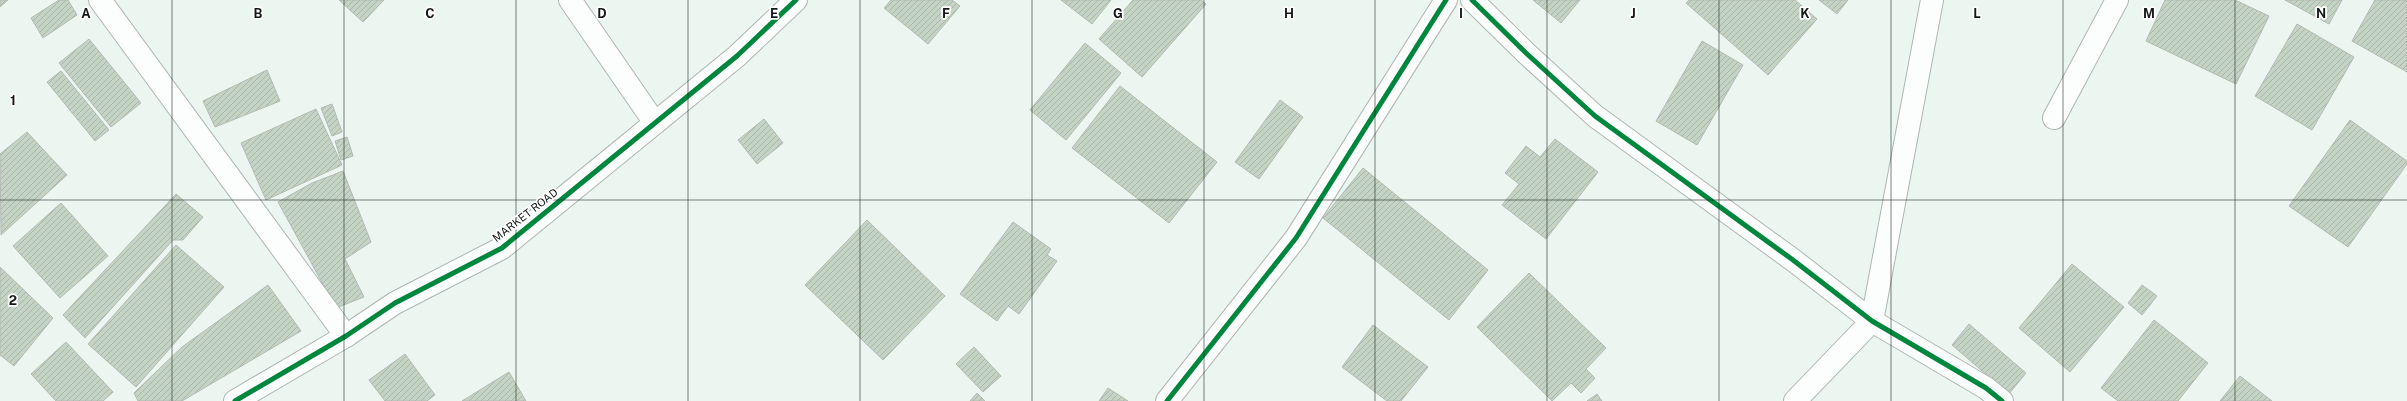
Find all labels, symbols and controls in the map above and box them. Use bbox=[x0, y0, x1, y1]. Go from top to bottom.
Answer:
text: A bbox=[81, 6, 91, 21]
text: B bbox=[254, 6, 263, 21]
text: C bbox=[425, 6, 435, 21]
text: D bbox=[597, 6, 607, 21]
text: E bbox=[770, 6, 778, 21]
text: F bbox=[942, 6, 950, 21]
text: G bbox=[1113, 6, 1123, 21]
text: H bbox=[1284, 6, 1294, 21]
text: I bbox=[1459, 6, 1463, 21]
text: J bbox=[1630, 6, 1636, 21]
text: K bbox=[1800, 6, 1810, 21]
text: L bbox=[1973, 6, 1981, 21]
text: M bbox=[2143, 6, 2155, 21]
text: N bbox=[2316, 6, 2326, 21]
text: 1 bbox=[10, 93, 16, 108]
street label: MARKET ROAD bbox=[490, 186, 560, 244]
text: 2 bbox=[9, 293, 17, 308]

